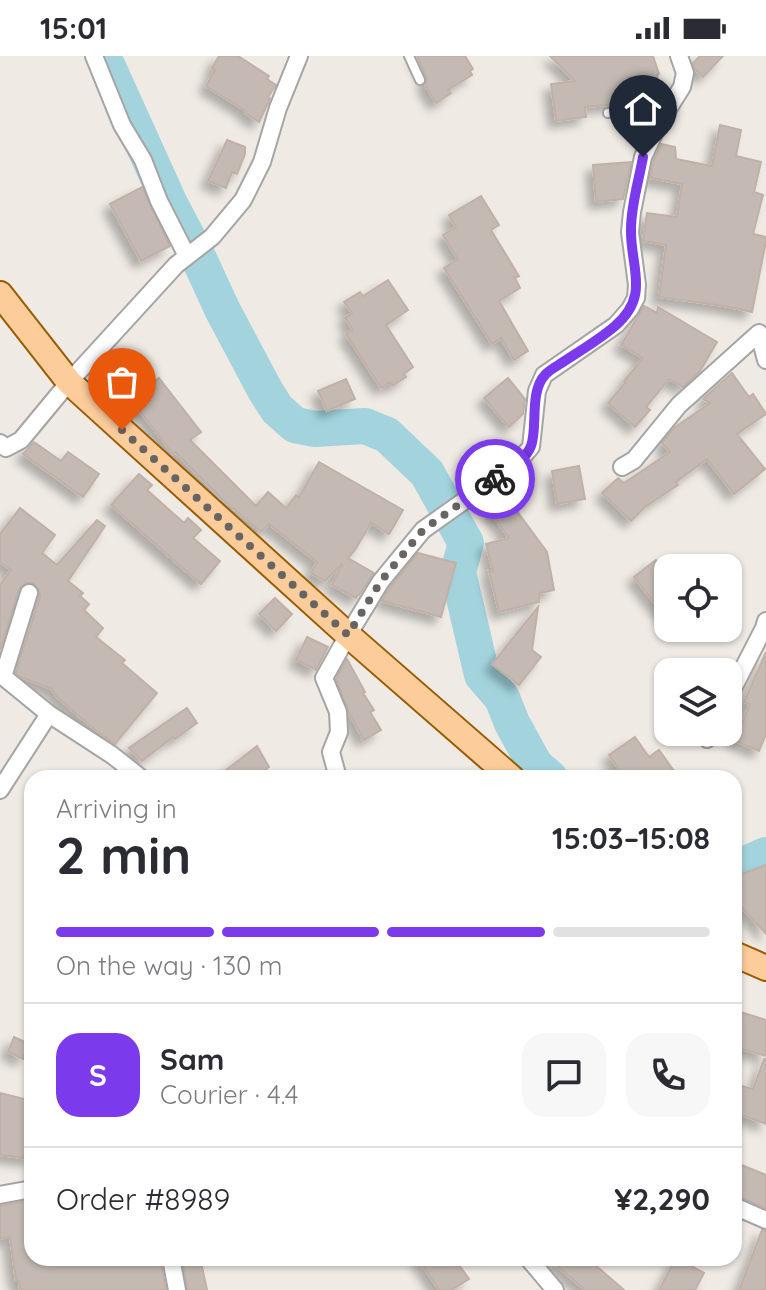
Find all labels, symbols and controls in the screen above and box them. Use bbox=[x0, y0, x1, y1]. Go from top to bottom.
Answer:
text: 15:01 bbox=[40, 9, 107, 47]
pin bbox=[609, 75, 677, 157]
icon: home bbox=[621, 87, 665, 131]
pin bbox=[88, 348, 156, 430]
icon: bag bbox=[100, 360, 144, 404]
courier bbox=[455, 439, 535, 519]
icon: bike bbox=[473, 457, 517, 501]
map controls bbox=[654, 554, 742, 746]
button: locate bbox=[654, 554, 742, 642]
button: layers bbox=[654, 658, 742, 746]
text: Arriving in bbox=[56, 792, 177, 825]
text: 15:03–15:08 bbox=[552, 819, 710, 857]
text: 2 min bbox=[56, 822, 191, 887]
text: On the way · 130 m bbox=[56, 949, 282, 982]
button: chat bbox=[522, 1033, 606, 1117]
button: phone bbox=[626, 1033, 710, 1117]
text: Sam bbox=[160, 1040, 224, 1078]
text: S bbox=[89, 1056, 107, 1094]
text: Courier · 4.4 bbox=[160, 1078, 298, 1111]
text: Order #8989 bbox=[56, 1180, 230, 1218]
text: ¥2,290 bbox=[614, 1180, 710, 1218]

